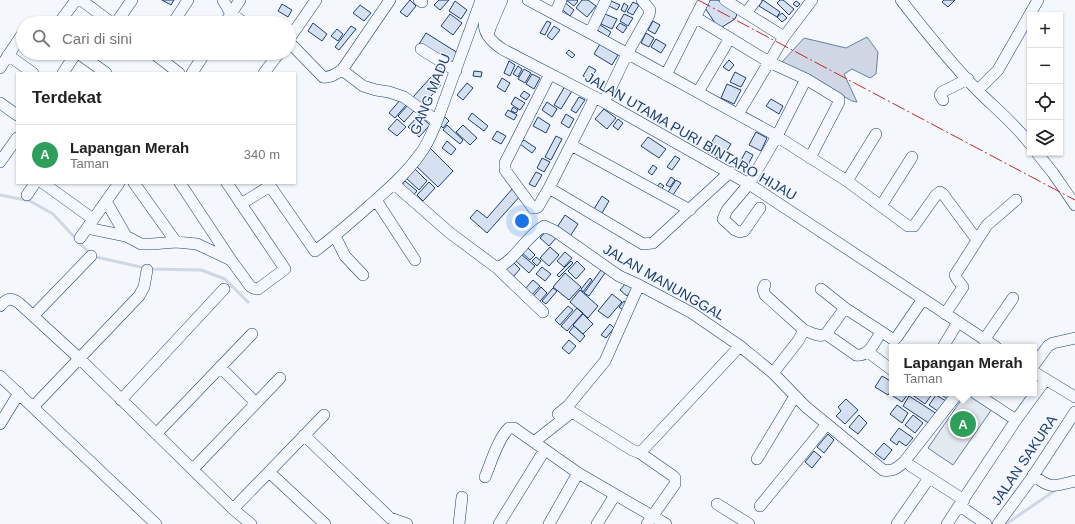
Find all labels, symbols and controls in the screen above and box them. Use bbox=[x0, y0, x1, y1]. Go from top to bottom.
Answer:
map controls bbox=[1027, 12, 1063, 156]
button: + bbox=[1027, 12, 1063, 48]
search box bbox=[16, 16, 296, 60]
icon: search bbox=[30, 27, 52, 49]
text: Cari di sini bbox=[62, 30, 132, 47]
button: − bbox=[1027, 48, 1063, 84]
street label: GANG MADU bbox=[406, 51, 454, 137]
street label: JALAN UTAMA PURI BINTARO HIJAU bbox=[582, 69, 800, 203]
button: locate bbox=[1027, 84, 1063, 120]
text: Terdekat bbox=[32, 88, 102, 107]
button: layers bbox=[1027, 120, 1063, 156]
text: Lapangan Merah bbox=[70, 139, 189, 156]
text: A bbox=[40, 147, 50, 162]
text: 340 m bbox=[244, 147, 280, 162]
text: Taman bbox=[70, 156, 109, 171]
your location bbox=[512, 211, 532, 231]
street label: JALAN MANUNGGAL bbox=[600, 241, 728, 323]
popup bbox=[889, 344, 1037, 396]
text: Lapangan Merah bbox=[903, 354, 1023, 371]
text: Taman bbox=[903, 371, 942, 386]
pin: A bbox=[950, 409, 976, 439]
street label: JALAN SAKURA bbox=[988, 411, 1060, 508]

